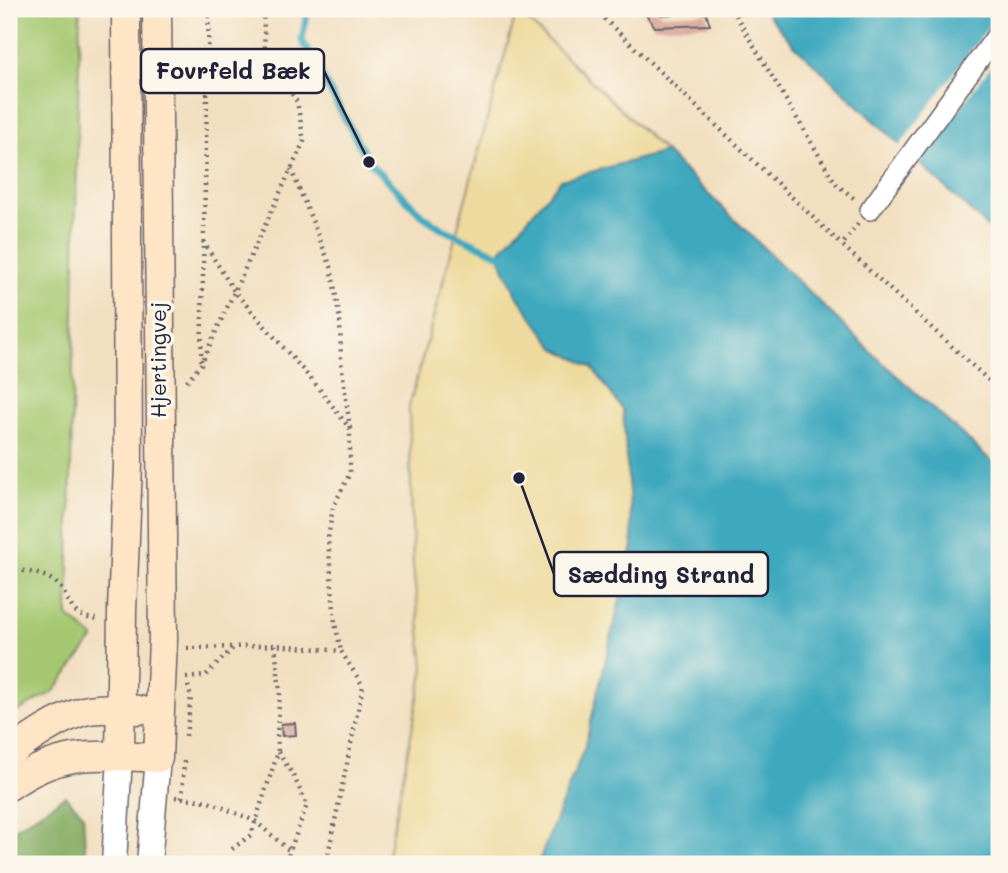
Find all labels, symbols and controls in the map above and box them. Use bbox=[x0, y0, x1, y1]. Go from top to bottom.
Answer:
callout: Fovrfeld Bæk bbox=[141, 49, 324, 93]
text: Fovrfeld Bæk bbox=[155, 55, 311, 85]
street label: Hjertingvej bbox=[144, 302, 171, 418]
callout: Sædding Strand bbox=[554, 552, 768, 596]
text: Sædding Strand bbox=[568, 559, 754, 589]

